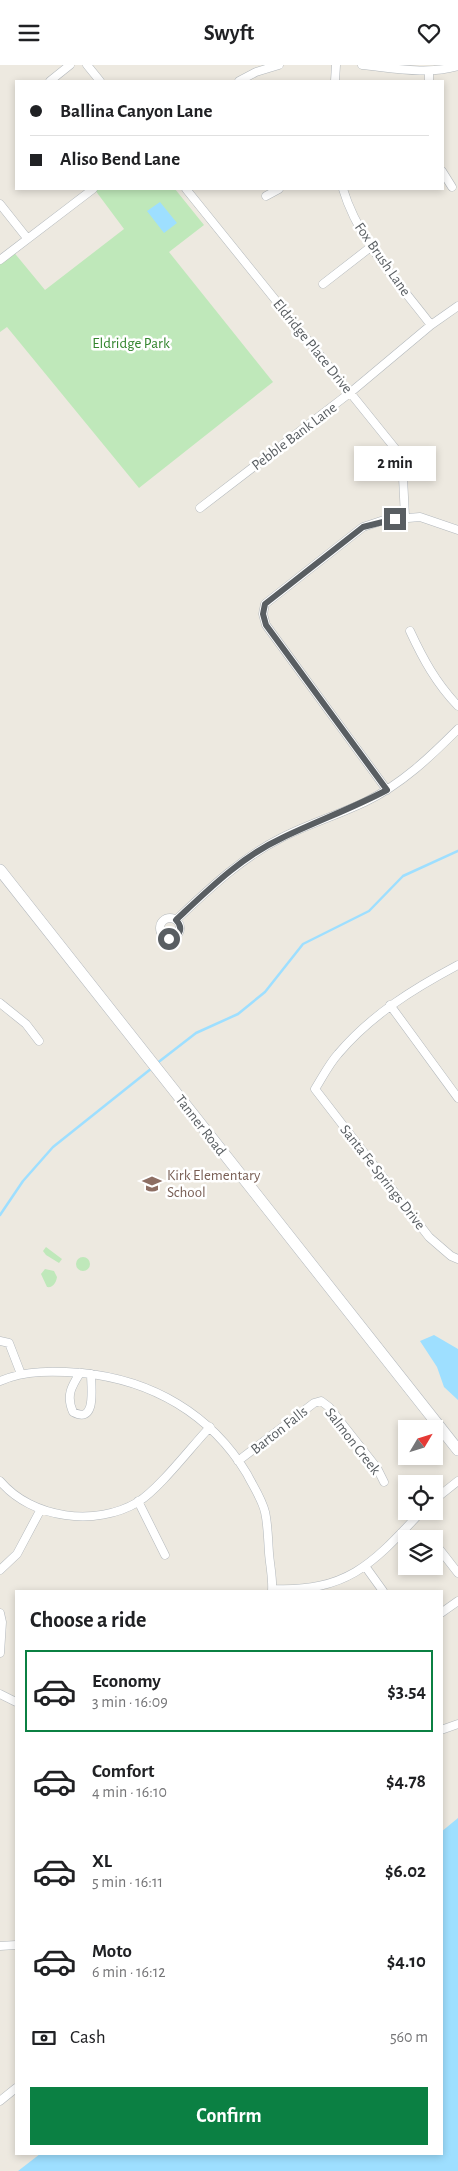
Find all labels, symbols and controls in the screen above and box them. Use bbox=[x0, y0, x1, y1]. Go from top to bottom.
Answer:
icon: menu bbox=[15, 19, 43, 47]
icon: heart bbox=[415, 19, 443, 47]
text: Swyft bbox=[204, 22, 254, 44]
text: Ballina Canyon Lane bbox=[60, 102, 213, 121]
text: Aliso Bend Lane bbox=[60, 150, 180, 169]
street label: Fox Brush Lane bbox=[352, 220, 413, 299]
street label: Eldridge Place Drive bbox=[270, 296, 355, 396]
park label: Eldridge Park bbox=[92, 336, 170, 351]
street label: Pebble Bank Lane bbox=[249, 400, 340, 473]
callout: 2 min bbox=[354, 447, 436, 481]
text: 2 min bbox=[377, 455, 413, 471]
route end bbox=[384, 508, 406, 530]
route start bbox=[158, 928, 180, 950]
street label: Tanner Road bbox=[172, 1092, 229, 1159]
street label: Santa Fe Springs Drive bbox=[337, 1122, 428, 1232]
place label: Kirk Elementary School bbox=[167, 1168, 261, 1200]
school or university icon: Kirk Elementary School bbox=[141, 1173, 163, 1195]
street label: Barton Falls bbox=[248, 1404, 311, 1457]
street label: Salmon Creek bbox=[322, 1405, 383, 1478]
north arrow bbox=[398, 1420, 442, 1465]
map controls bbox=[398, 1420, 443, 1575]
button: locate bbox=[398, 1475, 443, 1520]
button: layers bbox=[398, 1530, 443, 1575]
text: Choose a ride bbox=[30, 1609, 146, 1631]
icon: car bbox=[32, 1669, 77, 1714]
text: Economy bbox=[92, 1672, 161, 1691]
text: $3.54 bbox=[387, 1682, 426, 1701]
text: 3 min · 16:09 bbox=[92, 1694, 168, 1710]
icon: car bbox=[32, 1759, 77, 1804]
text: Comfort bbox=[92, 1762, 154, 1781]
text: $4.78 bbox=[386, 1772, 426, 1791]
text: 4 min · 16:10 bbox=[92, 1784, 167, 1800]
icon: car bbox=[32, 1849, 77, 1894]
text: XL bbox=[92, 1852, 112, 1871]
text: $6.02 bbox=[385, 1862, 426, 1881]
text: 5 min · 16:11 bbox=[92, 1874, 163, 1890]
icon: car bbox=[32, 1939, 77, 1984]
text: Moto bbox=[92, 1942, 132, 1961]
text: $4.10 bbox=[387, 1952, 426, 1971]
text: 6 min · 16:12 bbox=[92, 1964, 166, 1980]
icon: cash bbox=[30, 2024, 58, 2052]
text: Cash bbox=[70, 2028, 106, 2047]
text: 560 m bbox=[390, 2029, 428, 2045]
button: Confirm bbox=[30, 2087, 428, 2145]

